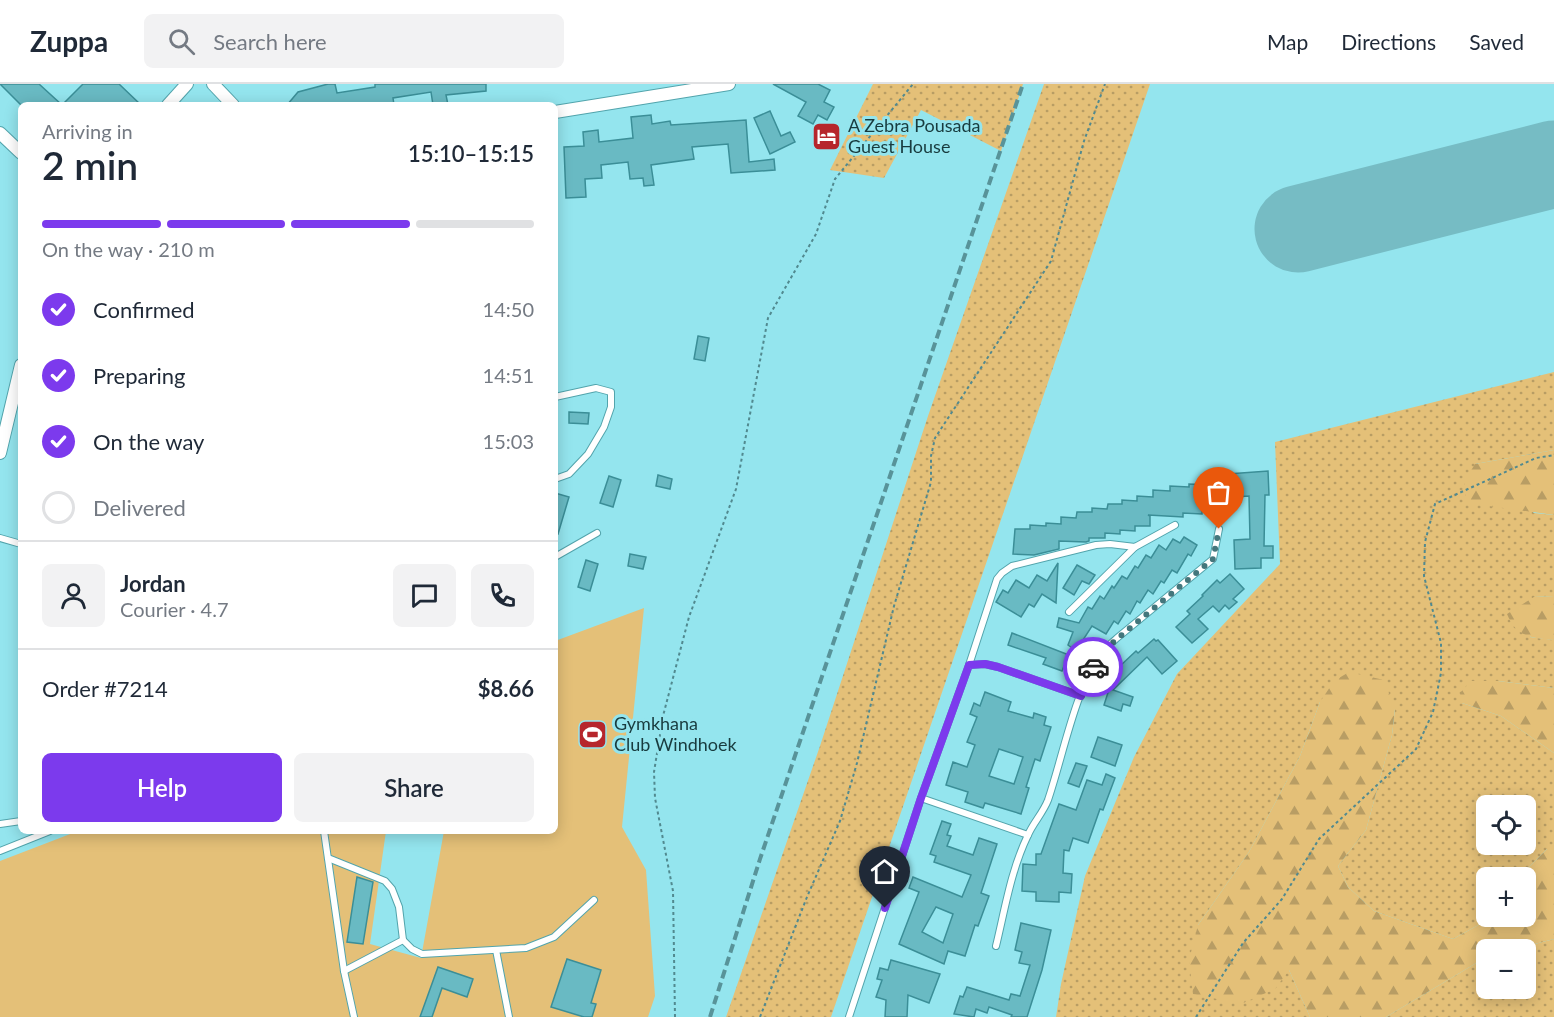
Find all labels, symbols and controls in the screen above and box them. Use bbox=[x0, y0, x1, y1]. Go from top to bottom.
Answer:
search box bbox=[144, 14, 564, 68]
text: Zuppa bbox=[30, 24, 108, 58]
icon: search bbox=[165, 25, 198, 58]
text: Search here bbox=[213, 28, 327, 55]
text: Map bbox=[1267, 29, 1308, 54]
text: Directions bbox=[1341, 29, 1436, 54]
text: Saved bbox=[1469, 29, 1524, 54]
place label: A Zebra Pousada Guest House bbox=[848, 114, 980, 157]
text: Arriving in bbox=[42, 119, 133, 143]
hotel icon: A Zebra Pousada Guest House bbox=[811, 120, 843, 152]
text: 15:10–15:15 bbox=[408, 140, 534, 167]
text: 2 min bbox=[42, 142, 138, 188]
text: On the way · 210 m bbox=[42, 237, 215, 261]
icon: check bbox=[42, 293, 75, 326]
text: Confirmed bbox=[93, 296, 195, 323]
text: 14:50 bbox=[483, 297, 534, 321]
icon: check bbox=[42, 359, 75, 392]
text: Preparing bbox=[93, 362, 185, 389]
text: 14:51 bbox=[483, 363, 534, 387]
icon: check bbox=[42, 425, 75, 458]
text: On the way bbox=[93, 428, 204, 455]
text: 15:03 bbox=[483, 429, 534, 453]
pin bbox=[1193, 467, 1244, 529]
icon: bag bbox=[1202, 476, 1235, 509]
text: Delivered bbox=[93, 494, 186, 521]
button: person bbox=[42, 564, 105, 627]
button: chat bbox=[393, 564, 456, 627]
button: phone bbox=[471, 564, 534, 627]
text: Jordan bbox=[120, 570, 186, 597]
text: Courier · 4.7 bbox=[120, 597, 229, 621]
courier bbox=[1063, 637, 1123, 697]
icon: car bbox=[1077, 651, 1110, 684]
text: Order #7214 bbox=[42, 675, 168, 702]
text: $8.66 bbox=[478, 675, 534, 702]
place label: Gymkhana Club Windhoek bbox=[614, 712, 738, 755]
sports icon: Gymkhana Club Windhoek bbox=[577, 718, 609, 750]
button: Help bbox=[42, 753, 282, 822]
button: Share bbox=[294, 753, 534, 822]
map controls bbox=[1476, 795, 1536, 999]
button: locate bbox=[1476, 795, 1536, 855]
pin bbox=[859, 846, 910, 908]
icon: home bbox=[868, 855, 901, 888]
button: + bbox=[1476, 867, 1536, 927]
button: − bbox=[1476, 939, 1536, 999]

